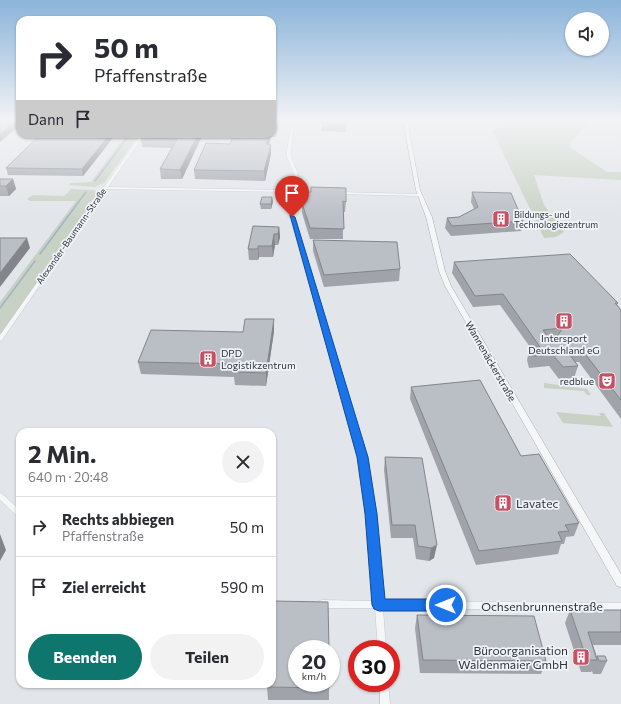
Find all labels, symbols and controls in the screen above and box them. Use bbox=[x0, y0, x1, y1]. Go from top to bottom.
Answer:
map controls bbox=[565, 12, 609, 56]
button: sound bbox=[565, 12, 609, 56]
text: 50 m bbox=[94, 30, 159, 64]
icon: right bbox=[28, 32, 80, 84]
text: Pfaffenstraße bbox=[94, 64, 207, 86]
icon: arrive bbox=[72, 108, 94, 130]
text: Dann bbox=[28, 110, 64, 128]
pin bbox=[275, 176, 309, 217]
icon: arrive bbox=[281, 182, 303, 204]
street label: Alexander-Baumann-Straße bbox=[34, 186, 109, 286]
building icon: Bildungs- und Technologiezentrum bbox=[491, 209, 511, 229]
place label: Bildungs- und Technologiezentrum bbox=[514, 209, 598, 230]
building icon: Intersport Deutschland eG bbox=[554, 311, 574, 331]
street label: Wannenäckerstraße bbox=[463, 319, 519, 403]
place label: Intersport Deutschland eG bbox=[528, 332, 600, 356]
place label: DPD Logistikzentrum bbox=[221, 347, 296, 371]
building icon: DPD Logistikzentrum bbox=[198, 349, 218, 369]
theatre icon: redblue bbox=[597, 371, 617, 391]
place label: redblue bbox=[560, 375, 594, 387]
text: 2 Min. bbox=[28, 439, 96, 468]
button: close bbox=[222, 441, 264, 483]
text: 640 m · 20:48 bbox=[28, 469, 108, 485]
building icon: Lavatec bbox=[493, 493, 513, 513]
place label: Lavatec bbox=[516, 496, 558, 510]
text: Rechts abbiegen bbox=[62, 510, 174, 528]
icon: right bbox=[28, 516, 50, 538]
text: 50 m bbox=[230, 518, 264, 536]
text: Pfaffenstraße bbox=[62, 528, 144, 544]
icon: arrive bbox=[28, 576, 50, 598]
text: Ziel erreicht bbox=[62, 578, 146, 596]
text: 590 m bbox=[221, 578, 264, 596]
position arrow bbox=[425, 584, 467, 626]
street label: Ochsenbrunnenstraße bbox=[481, 599, 603, 613]
button: Beenden bbox=[28, 634, 142, 680]
button: Teilen bbox=[150, 634, 264, 680]
speed limit sign: 30 bbox=[348, 640, 400, 692]
place label: Büroorganisation Waldenmaier GmbH bbox=[458, 643, 568, 671]
building icon: Büroorganisation Waldenmaier GmbH bbox=[571, 647, 591, 667]
text: 20 bbox=[302, 649, 326, 673]
text: km/h bbox=[302, 670, 326, 682]

